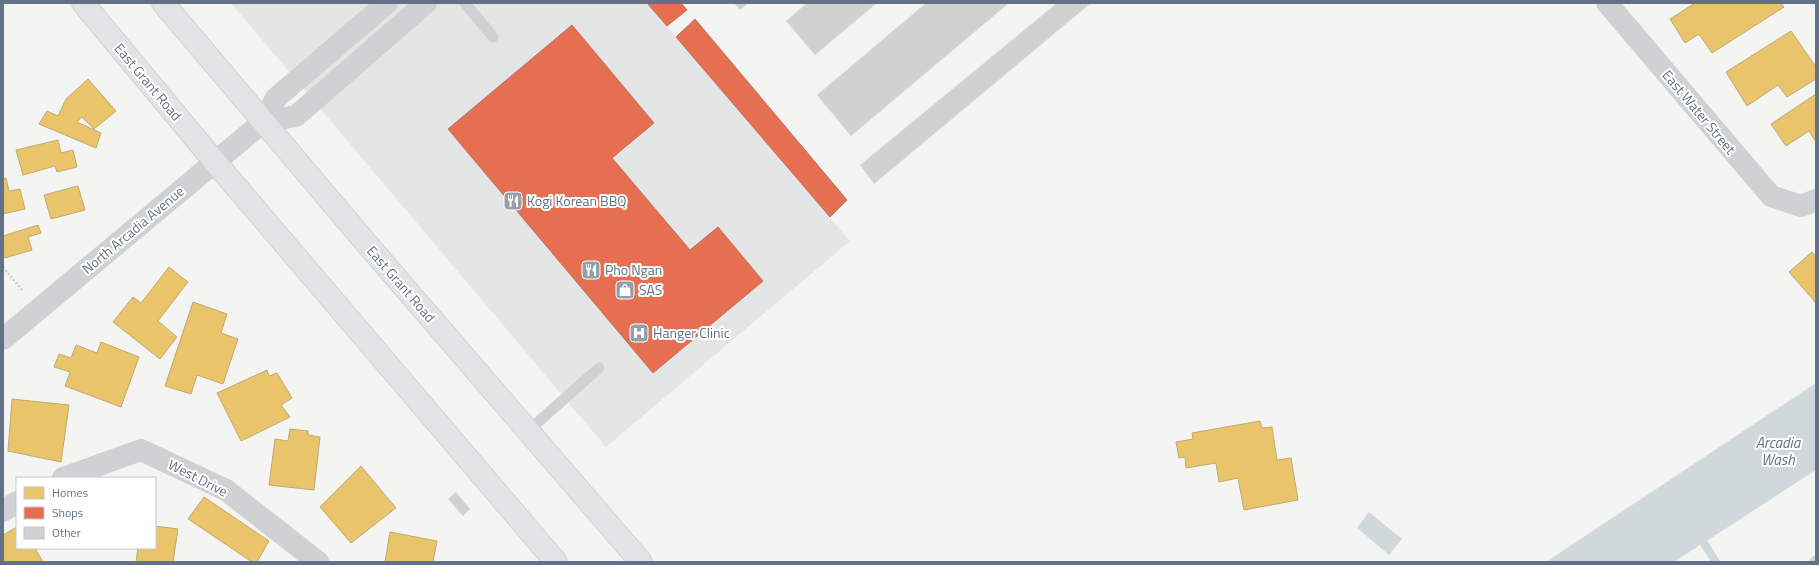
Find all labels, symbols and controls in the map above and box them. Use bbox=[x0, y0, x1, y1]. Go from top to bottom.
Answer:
street label: East Grant Road bbox=[110, 38, 187, 125]
street label: East Water Street bbox=[1658, 65, 1741, 159]
street label: North Arcadia Avenue bbox=[77, 181, 188, 279]
restaurant icon: Kogi Korean BBQ bbox=[502, 190, 524, 212]
place label: Kogi Korean BBQ bbox=[527, 190, 627, 211]
street label: East Grant Road bbox=[362, 241, 441, 327]
restaurant icon: Pho Ngan bbox=[580, 259, 602, 281]
place label: Pho Ngan bbox=[605, 259, 662, 280]
shop icon: SAS bbox=[614, 279, 636, 301]
place label: SAS bbox=[639, 279, 662, 300]
hospital icon: Hanger Clinic bbox=[628, 322, 650, 344]
place label: Hanger Clinic bbox=[653, 322, 730, 343]
water label: Arcadia Wash bbox=[1756, 431, 1802, 471]
street label: West Drive bbox=[165, 454, 232, 502]
legend bbox=[16, 477, 156, 549]
text: Homes bbox=[52, 483, 88, 502]
text: Shops bbox=[52, 503, 84, 522]
text: Other bbox=[52, 523, 81, 542]

